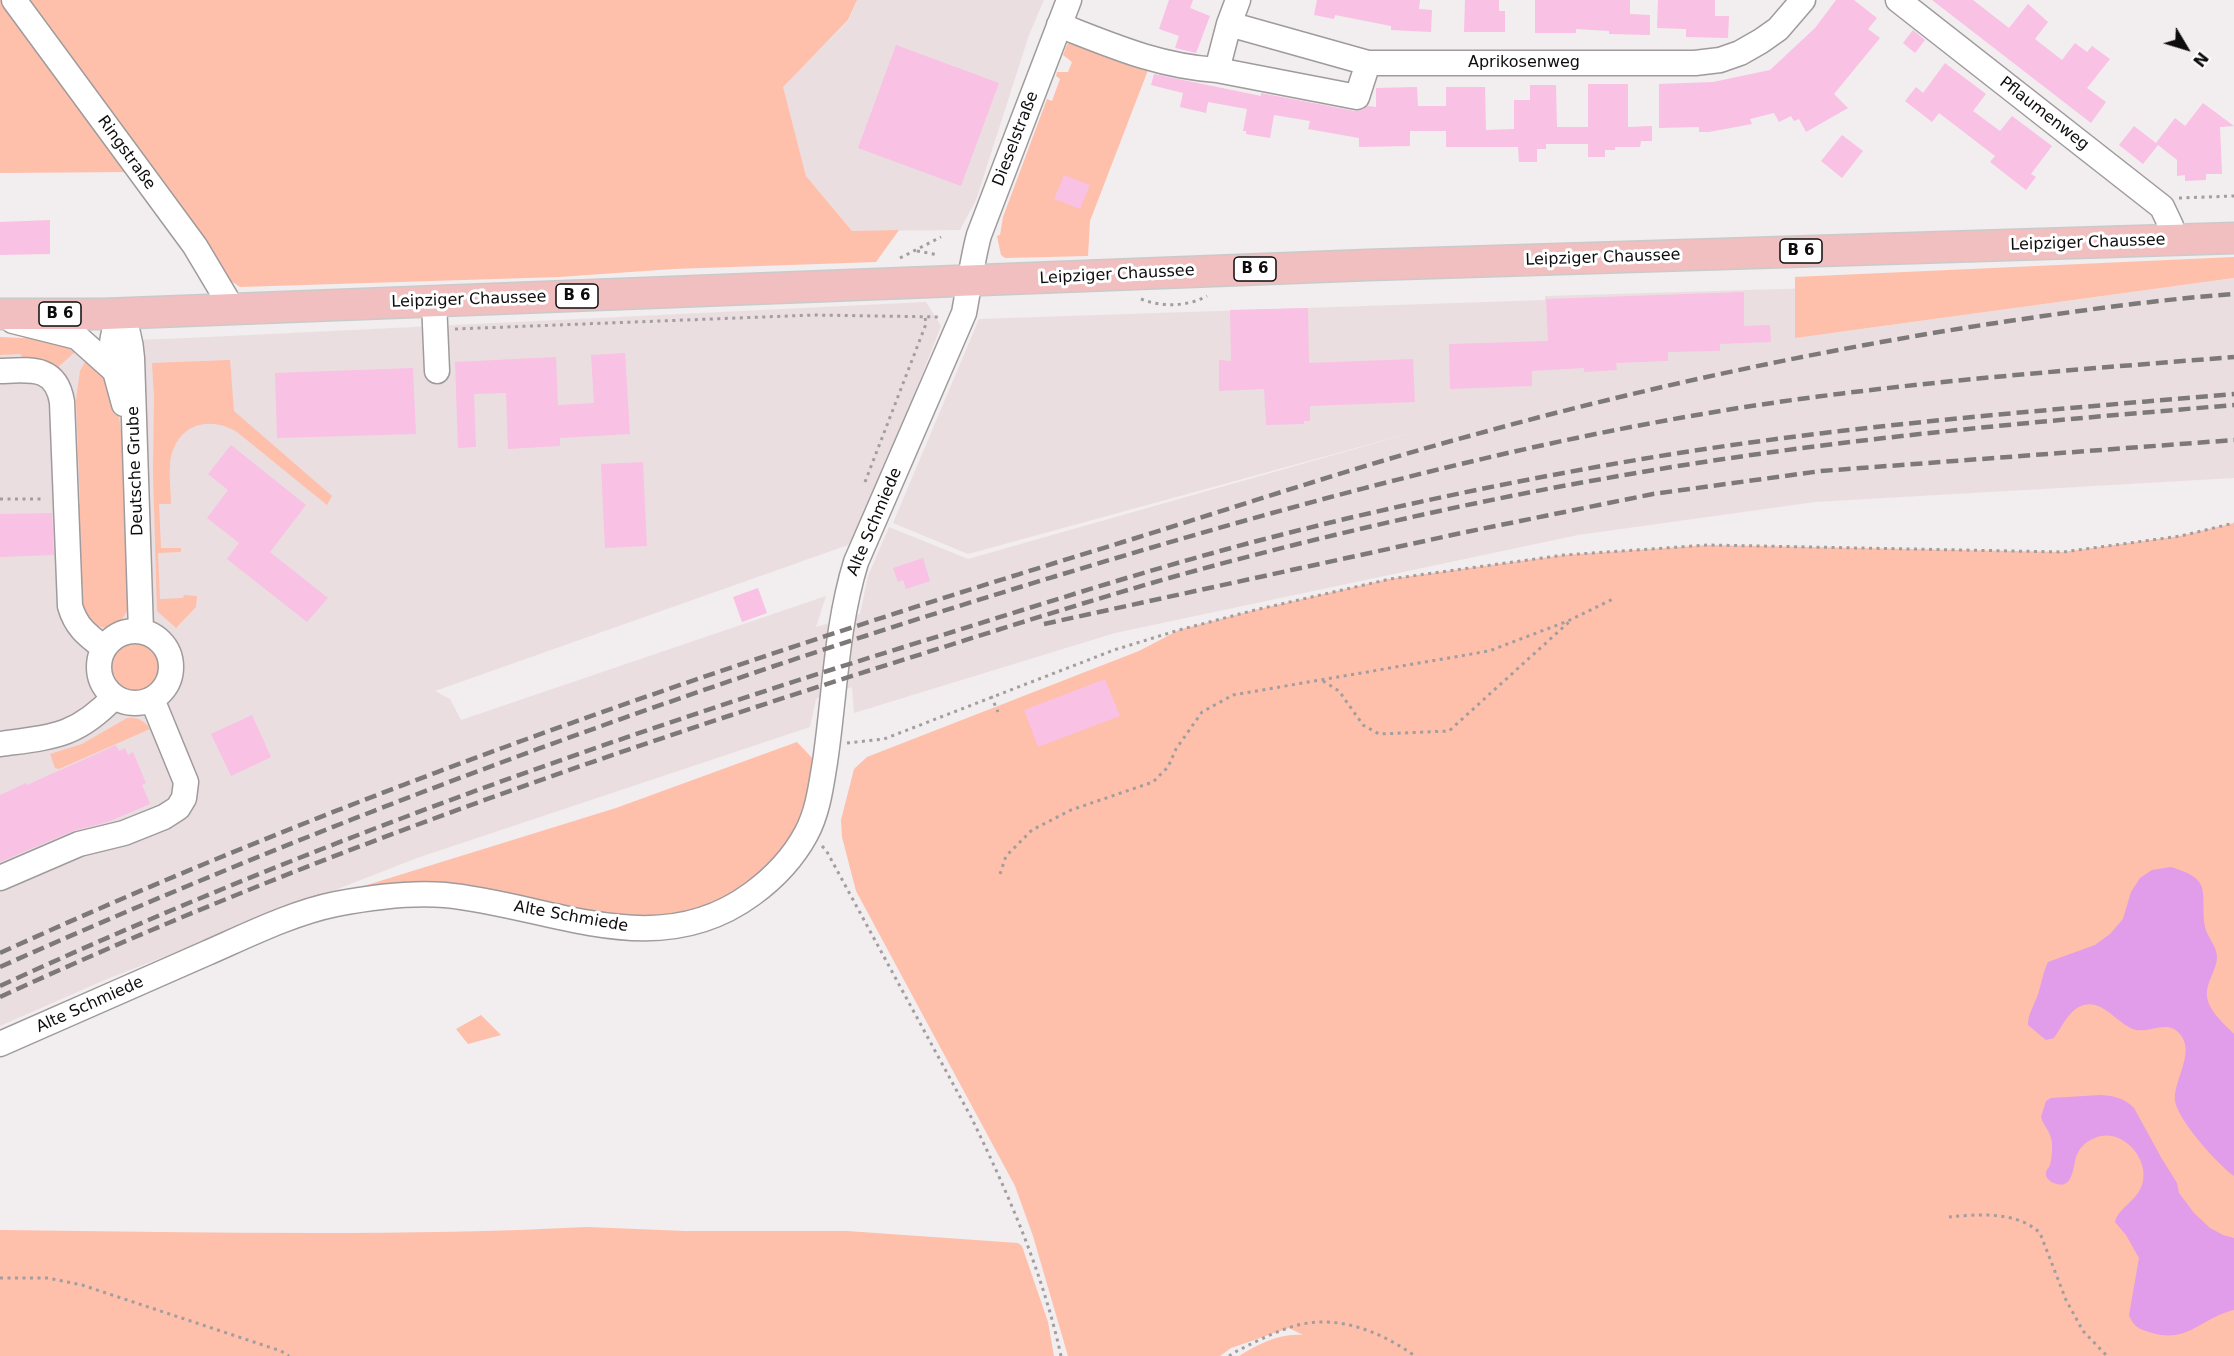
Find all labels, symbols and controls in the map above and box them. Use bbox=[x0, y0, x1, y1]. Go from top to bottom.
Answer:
north arrow bbox=[2156, 18, 2216, 78]
text: N bbox=[2189, 48, 2212, 71]
street label: Aprikosenweg bbox=[1468, 53, 1580, 73]
street label: Pflaumenweg bbox=[1995, 73, 2093, 155]
street label: Dieselstraße bbox=[989, 89, 1043, 189]
street label: Ringstraße bbox=[93, 112, 159, 194]
street label: Leipziger Chaussee bbox=[2010, 231, 2166, 255]
road number: B 6 bbox=[1780, 239, 1822, 263]
street label: Leipziger Chaussee bbox=[1525, 246, 1681, 270]
road number: B 6 bbox=[1234, 257, 1276, 281]
street label: Leipziger Chaussee bbox=[1039, 261, 1195, 289]
road number: B 6 bbox=[556, 284, 598, 308]
street label: Leipziger Chaussee bbox=[391, 288, 547, 312]
road number: B 6 bbox=[39, 302, 81, 326]
street label: Deutsche Grube bbox=[124, 406, 148, 536]
street label: Alte Schmiede bbox=[844, 465, 906, 579]
street label: Alte Schmiede bbox=[512, 898, 630, 936]
street label: Alte Schmiede bbox=[33, 973, 147, 1037]

